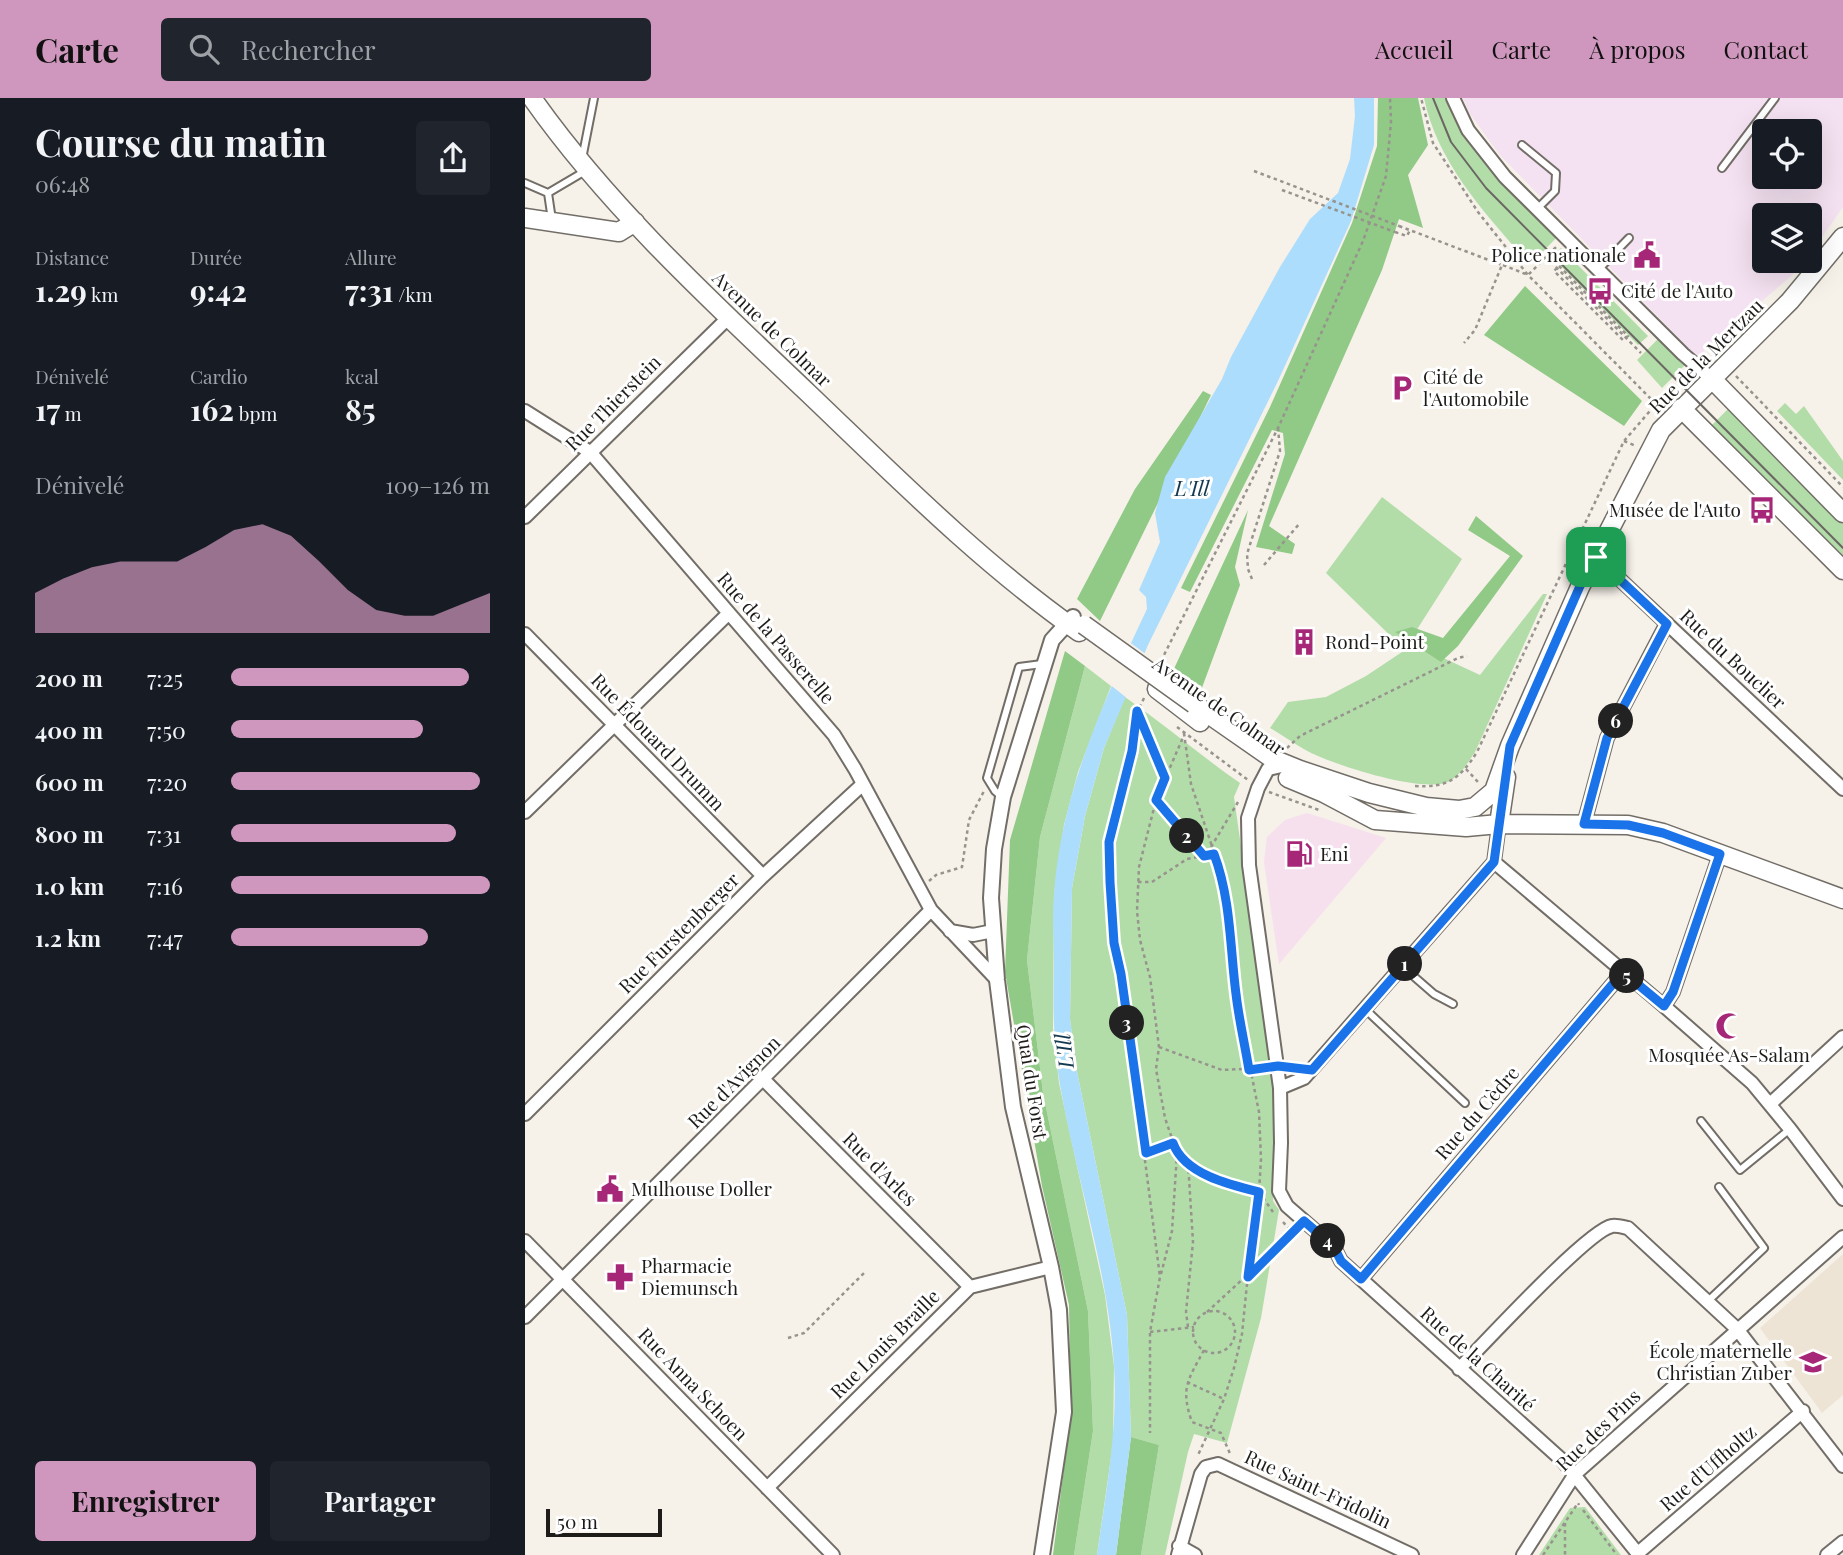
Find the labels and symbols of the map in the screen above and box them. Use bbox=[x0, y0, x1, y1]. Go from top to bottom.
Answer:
public building icon: Police nationale bbox=[1632, 240, 1662, 270]
place label: Police nationale bbox=[1491, 241, 1626, 267]
street label: Avenue de Colmar bbox=[707, 264, 838, 392]
bus stop icon: Cité de l'Auto bbox=[1585, 276, 1615, 306]
place label: Cité de l'Auto bbox=[1621, 277, 1733, 303]
street label: Rue de la Mertzau bbox=[1642, 292, 1768, 418]
street label: Rue Thierstein bbox=[559, 348, 666, 456]
place label: Cité de l'Automobile bbox=[1423, 363, 1529, 411]
parking icon: Cité de l'Automobile bbox=[1387, 373, 1417, 403]
water label: L'Ill bbox=[1174, 473, 1211, 501]
bus stop icon: Musée de l'Auto bbox=[1747, 495, 1777, 525]
place label: Musée de l'Auto bbox=[1609, 496, 1741, 522]
pin bbox=[1566, 527, 1626, 587]
street label: Rue de la Passerelle bbox=[712, 566, 841, 709]
street label: Rue du Bouclier bbox=[1675, 602, 1793, 715]
building icon: Rond-Point bbox=[1289, 627, 1319, 657]
place label: Rond-Point bbox=[1325, 628, 1425, 654]
street label: Avenue de Colmar bbox=[1147, 649, 1292, 761]
street label: Rue Édouard Drumm bbox=[586, 667, 731, 816]
pin: 6 bbox=[1599, 704, 1633, 738]
pin: 2 bbox=[1169, 818, 1205, 854]
fuel station icon: Eni bbox=[1284, 839, 1314, 869]
place label: Eni bbox=[1320, 840, 1349, 866]
street label: Rue Furstenberger bbox=[612, 866, 745, 998]
pin: 1 bbox=[1387, 946, 1423, 982]
pin: 5 bbox=[1609, 958, 1645, 994]
pin: 3 bbox=[1109, 1006, 1145, 1040]
mosque icon: Mosquée As-Salam bbox=[1714, 1011, 1744, 1041]
street label: Quai du Forst bbox=[1011, 1022, 1055, 1141]
street label: Rue d'Avignon bbox=[681, 1029, 786, 1133]
water label: L'Ill bbox=[1047, 1031, 1079, 1071]
place label: Mosquée As-Salam bbox=[1648, 1041, 1810, 1067]
street label: Rue du Cèdre bbox=[1428, 1060, 1524, 1165]
street label: Rue d'Arles bbox=[838, 1126, 923, 1211]
public building icon: Mulhouse Doller bbox=[595, 1174, 625, 1204]
place label: Mulhouse Doller bbox=[631, 1175, 773, 1201]
pin: 4 bbox=[1311, 1224, 1345, 1258]
place label: Pharmacie Diemunsch bbox=[641, 1252, 738, 1300]
pharmacy icon: Pharmacie Diemunsch bbox=[605, 1262, 635, 1292]
street label: Rue Louis Braille bbox=[824, 1283, 945, 1404]
street label: Rue de la Charité bbox=[1416, 1300, 1542, 1417]
street label: Rue Anna Schoen bbox=[633, 1321, 755, 1446]
place label: École maternelle Christian Zuber bbox=[1649, 1337, 1793, 1385]
school or university icon: École maternelle Christian Zuber bbox=[1798, 1347, 1828, 1377]
street label: Rue des Pins bbox=[1549, 1382, 1645, 1476]
street label: Rue d'Uffholtz bbox=[1654, 1418, 1761, 1516]
street label: Rue Saint-Fridolin bbox=[1241, 1443, 1397, 1534]
scale bar bbox=[546, 1506, 661, 1538]

